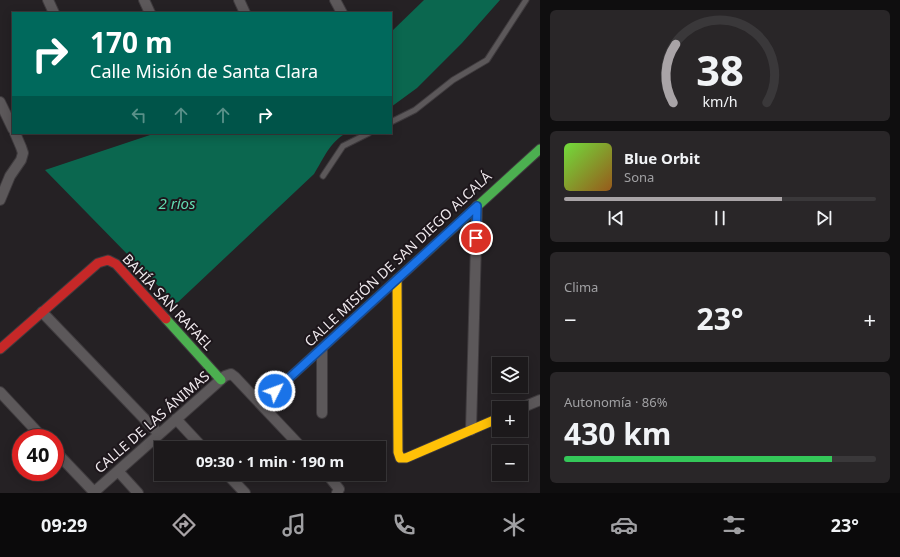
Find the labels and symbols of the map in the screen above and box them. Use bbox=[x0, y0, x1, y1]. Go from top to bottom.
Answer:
street label: CALLE MISIÓN DE SAN DIEGO ALCALÁ bbox=[300, 167, 495, 351]
water label: 2 rios bbox=[159, 193, 196, 213]
pin bbox=[459, 221, 493, 255]
street label: BAHÍA SAN RAFAEL bbox=[119, 249, 218, 354]
street label: CALLE DE LAS ÁNIMAS bbox=[90, 366, 214, 477]
position arrow bbox=[254, 370, 296, 412]
speed limit sign: 40 bbox=[12, 429, 64, 481]

